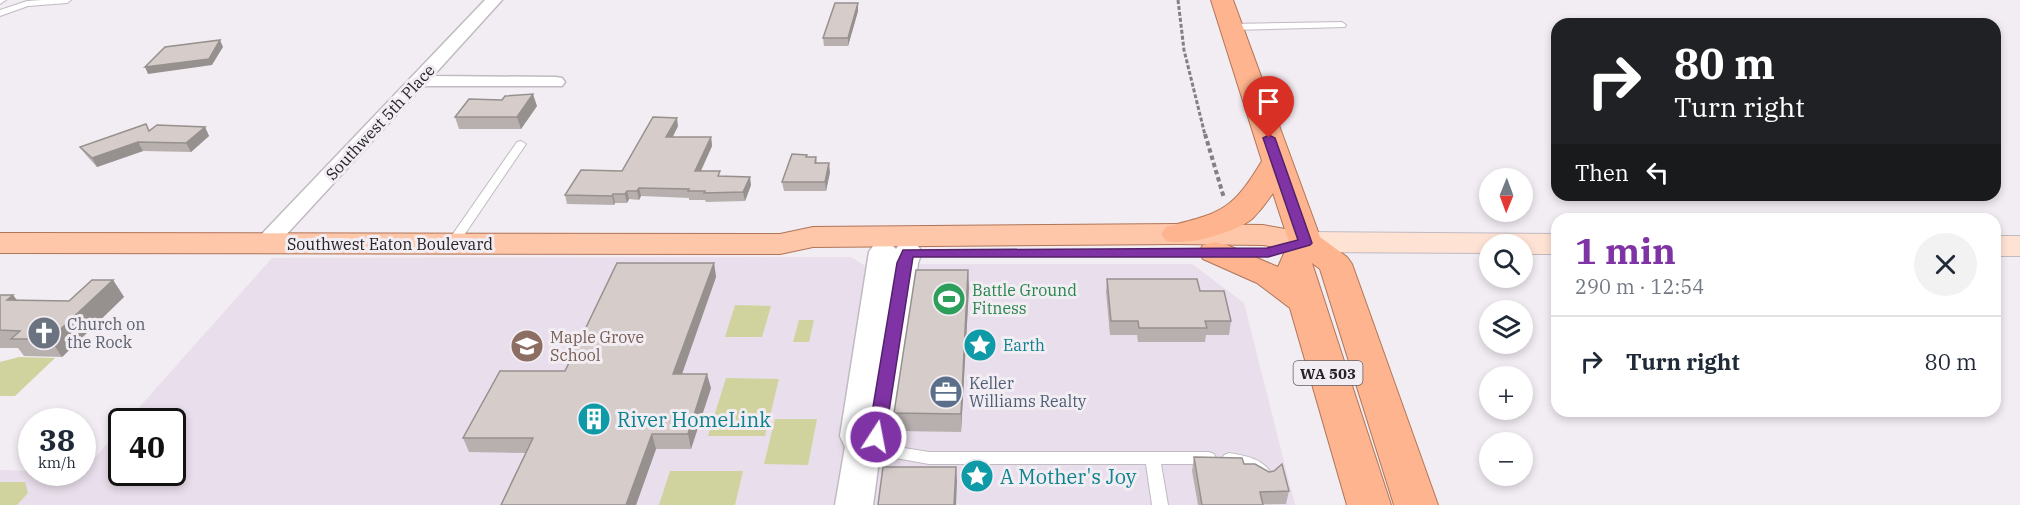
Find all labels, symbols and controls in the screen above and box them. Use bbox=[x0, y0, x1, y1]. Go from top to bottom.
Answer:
text: 80 m bbox=[1674, 36, 1775, 91]
icon: right bbox=[1575, 42, 1653, 120]
street label: Southwest 5th Place bbox=[321, 60, 439, 184]
pin bbox=[1243, 76, 1294, 138]
icon: arrive bbox=[1252, 85, 1285, 118]
text: Turn right bbox=[1674, 89, 1805, 124]
icon: left bbox=[1641, 156, 1674, 189]
text: Then bbox=[1575, 158, 1629, 187]
north arrow bbox=[1479, 168, 1533, 222]
map controls bbox=[1479, 168, 1533, 486]
text: 1 min bbox=[1575, 227, 1676, 274]
button: close bbox=[1914, 233, 1977, 296]
street label: Southwest Eaton Boulevard bbox=[287, 234, 493, 254]
button: search bbox=[1479, 234, 1533, 288]
text: 290 m · 12:54 bbox=[1575, 273, 1704, 300]
place label: Battle Ground Fitness bbox=[972, 280, 1077, 318]
sports icon: Battle Ground Fitness bbox=[931, 281, 967, 317]
button: layers bbox=[1479, 300, 1533, 354]
place label: Church on the Rock bbox=[67, 314, 146, 352]
church icon: Church on the Rock bbox=[26, 315, 62, 351]
place label: Maple Grove School bbox=[550, 327, 644, 365]
place icon: Earth bbox=[962, 327, 998, 363]
school or university icon: Maple Grove School bbox=[509, 328, 545, 364]
place label: Earth bbox=[1003, 335, 1045, 355]
icon: right bbox=[1575, 345, 1608, 378]
text: Turn right bbox=[1626, 347, 1740, 376]
text: 80 m bbox=[1925, 347, 1977, 376]
road number: WA 503 bbox=[1294, 361, 1362, 385]
button: + bbox=[1479, 366, 1533, 420]
place label: Keller Williams Realty bbox=[969, 373, 1087, 411]
office icon: Keller Williams Realty bbox=[928, 374, 964, 410]
building icon: River HomeLink bbox=[576, 401, 612, 437]
position arrow bbox=[844, 405, 908, 469]
place label: River HomeLink bbox=[617, 406, 771, 433]
speed limit sign: 40 bbox=[108, 408, 186, 486]
text: 38 bbox=[39, 420, 75, 459]
button: − bbox=[1479, 432, 1533, 486]
text: km/h bbox=[38, 453, 76, 472]
place icon: A Mother's Joy bbox=[959, 458, 995, 494]
place label: A Mother's Joy bbox=[1000, 463, 1137, 490]

